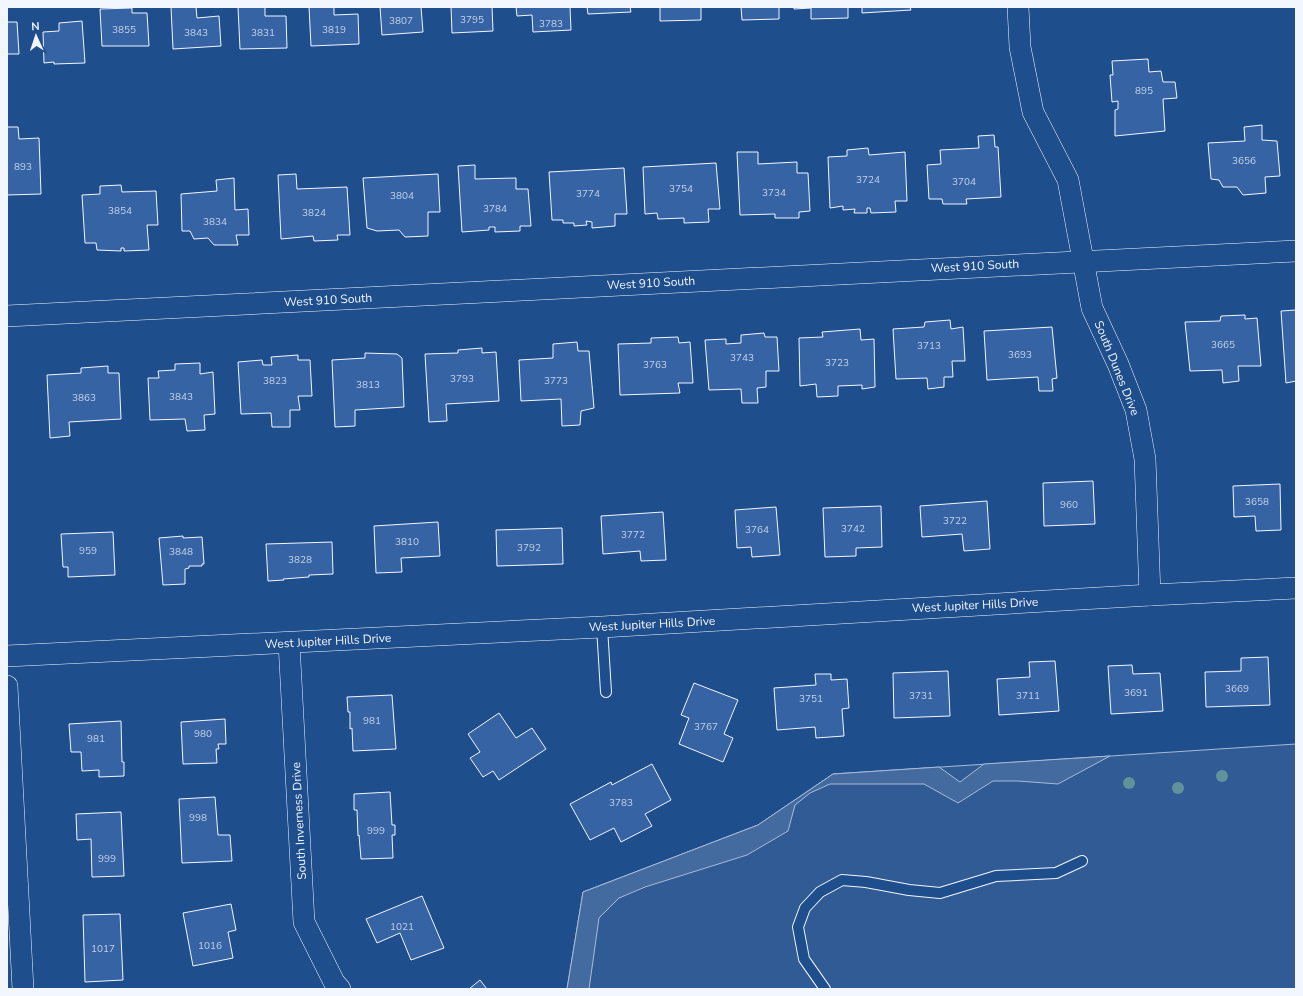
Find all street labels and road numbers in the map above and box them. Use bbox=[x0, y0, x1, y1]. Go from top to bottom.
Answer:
street label: West 910 South bbox=[930, 256, 1020, 276]
street label: West 910 South bbox=[606, 273, 696, 293]
street label: West 910 South bbox=[283, 290, 373, 310]
street label: South Dunes Drive bbox=[1091, 318, 1143, 418]
street label: West Jupiter Hills Drive bbox=[911, 594, 1039, 616]
street label: West Jupiter Hills Drive bbox=[588, 613, 716, 635]
street label: West Jupiter Hills Drive bbox=[264, 630, 392, 652]
street label: South Inverness Drive bbox=[288, 762, 310, 880]

